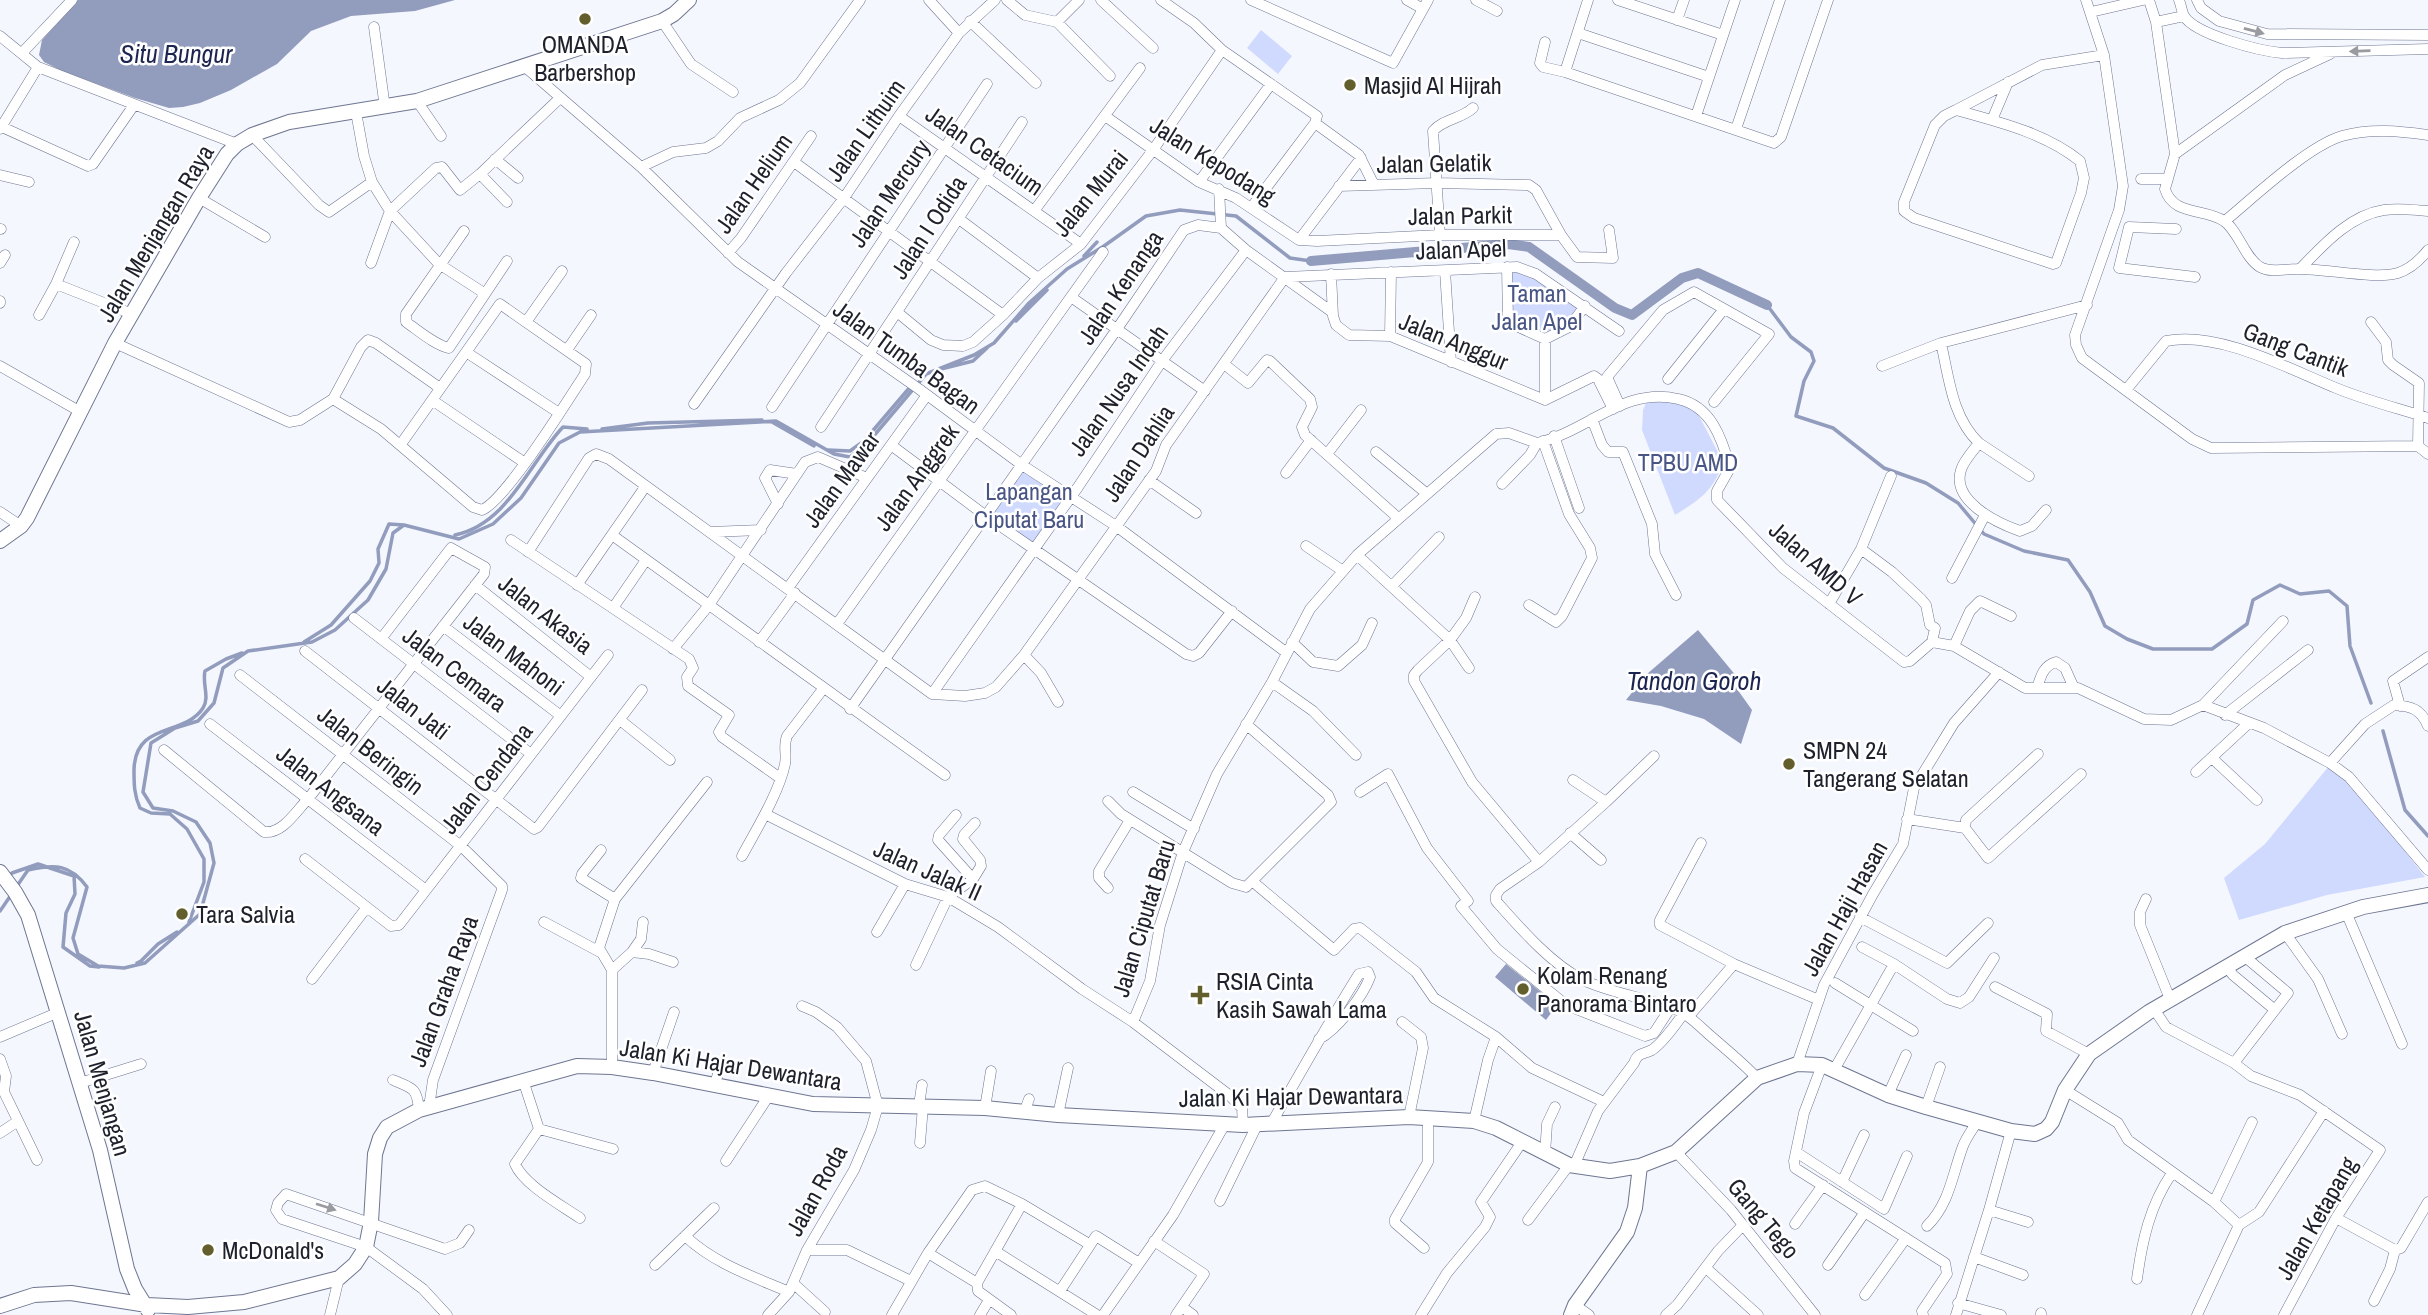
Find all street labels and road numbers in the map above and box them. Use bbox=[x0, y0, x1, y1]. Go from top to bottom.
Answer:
street label: Jalan Lithuim bbox=[818, 72, 912, 188]
street label: Jalan Cetacium bbox=[920, 98, 1050, 202]
street label: Jalan Kepodang bbox=[1144, 109, 1282, 211]
street label: Jalan Helium bbox=[707, 127, 799, 239]
street label: Jalan Mercury bbox=[841, 133, 937, 253]
street label: Jalan Menjangan Raya bbox=[89, 138, 221, 328]
street label: Jalan Murai bbox=[1045, 143, 1135, 243]
street label: Jalan Gelatik bbox=[1376, 146, 1492, 180]
street label: Jalan I Odida bbox=[883, 169, 973, 285]
street label: Jalan Parkit bbox=[1408, 198, 1513, 232]
street label: Jalan Kenanga bbox=[1070, 224, 1170, 350]
street label: Jalan Apel bbox=[1415, 231, 1507, 267]
street label: Jalan Tumba Bagan bbox=[827, 293, 987, 421]
street label: Jalan Anggur bbox=[1395, 305, 1514, 378]
street label: Gang Cantik bbox=[2239, 314, 2353, 384]
street label: Jalan Nusa Indah bbox=[1061, 318, 1175, 462]
street label: Jalan Dahlia bbox=[1095, 398, 1181, 508]
street label: Jalan Anggrek bbox=[866, 417, 966, 537]
street label: Jalan Mawar bbox=[795, 424, 887, 534]
street label: Jalan AMD V bbox=[1763, 514, 1869, 612]
street label: Jalan Akasia bbox=[492, 567, 600, 661]
street label: Jalan Mahoni bbox=[457, 606, 571, 702]
street label: Jalan Cemara bbox=[396, 619, 514, 719]
street label: Jalan Jati bbox=[371, 669, 457, 747]
street label: Jalan Beringin bbox=[311, 698, 431, 802]
street label: Jalan Cendana bbox=[433, 716, 539, 840]
street label: Jalan Angsana bbox=[270, 738, 392, 842]
street label: Jalan Jalak II bbox=[869, 832, 987, 908]
street label: Jalan Ciputat Baru bbox=[1104, 835, 1182, 1001]
street label: Jalan Haji Hasan bbox=[1794, 835, 1894, 981]
street label: Jalan Graha Raya bbox=[401, 911, 485, 1071]
street label: Jalan Menjangan bbox=[67, 1007, 139, 1159]
street label: Jalan Ki Hajar Dewantara bbox=[618, 1031, 844, 1097]
street label: Jalan Ki Hajar Dewantara bbox=[1179, 1078, 1403, 1114]
street label: Jalan Roda bbox=[778, 1139, 854, 1241]
street label: Jalan Ketapang bbox=[2268, 1151, 2364, 1285]
street label: Gang Tego bbox=[1721, 1171, 1807, 1265]

